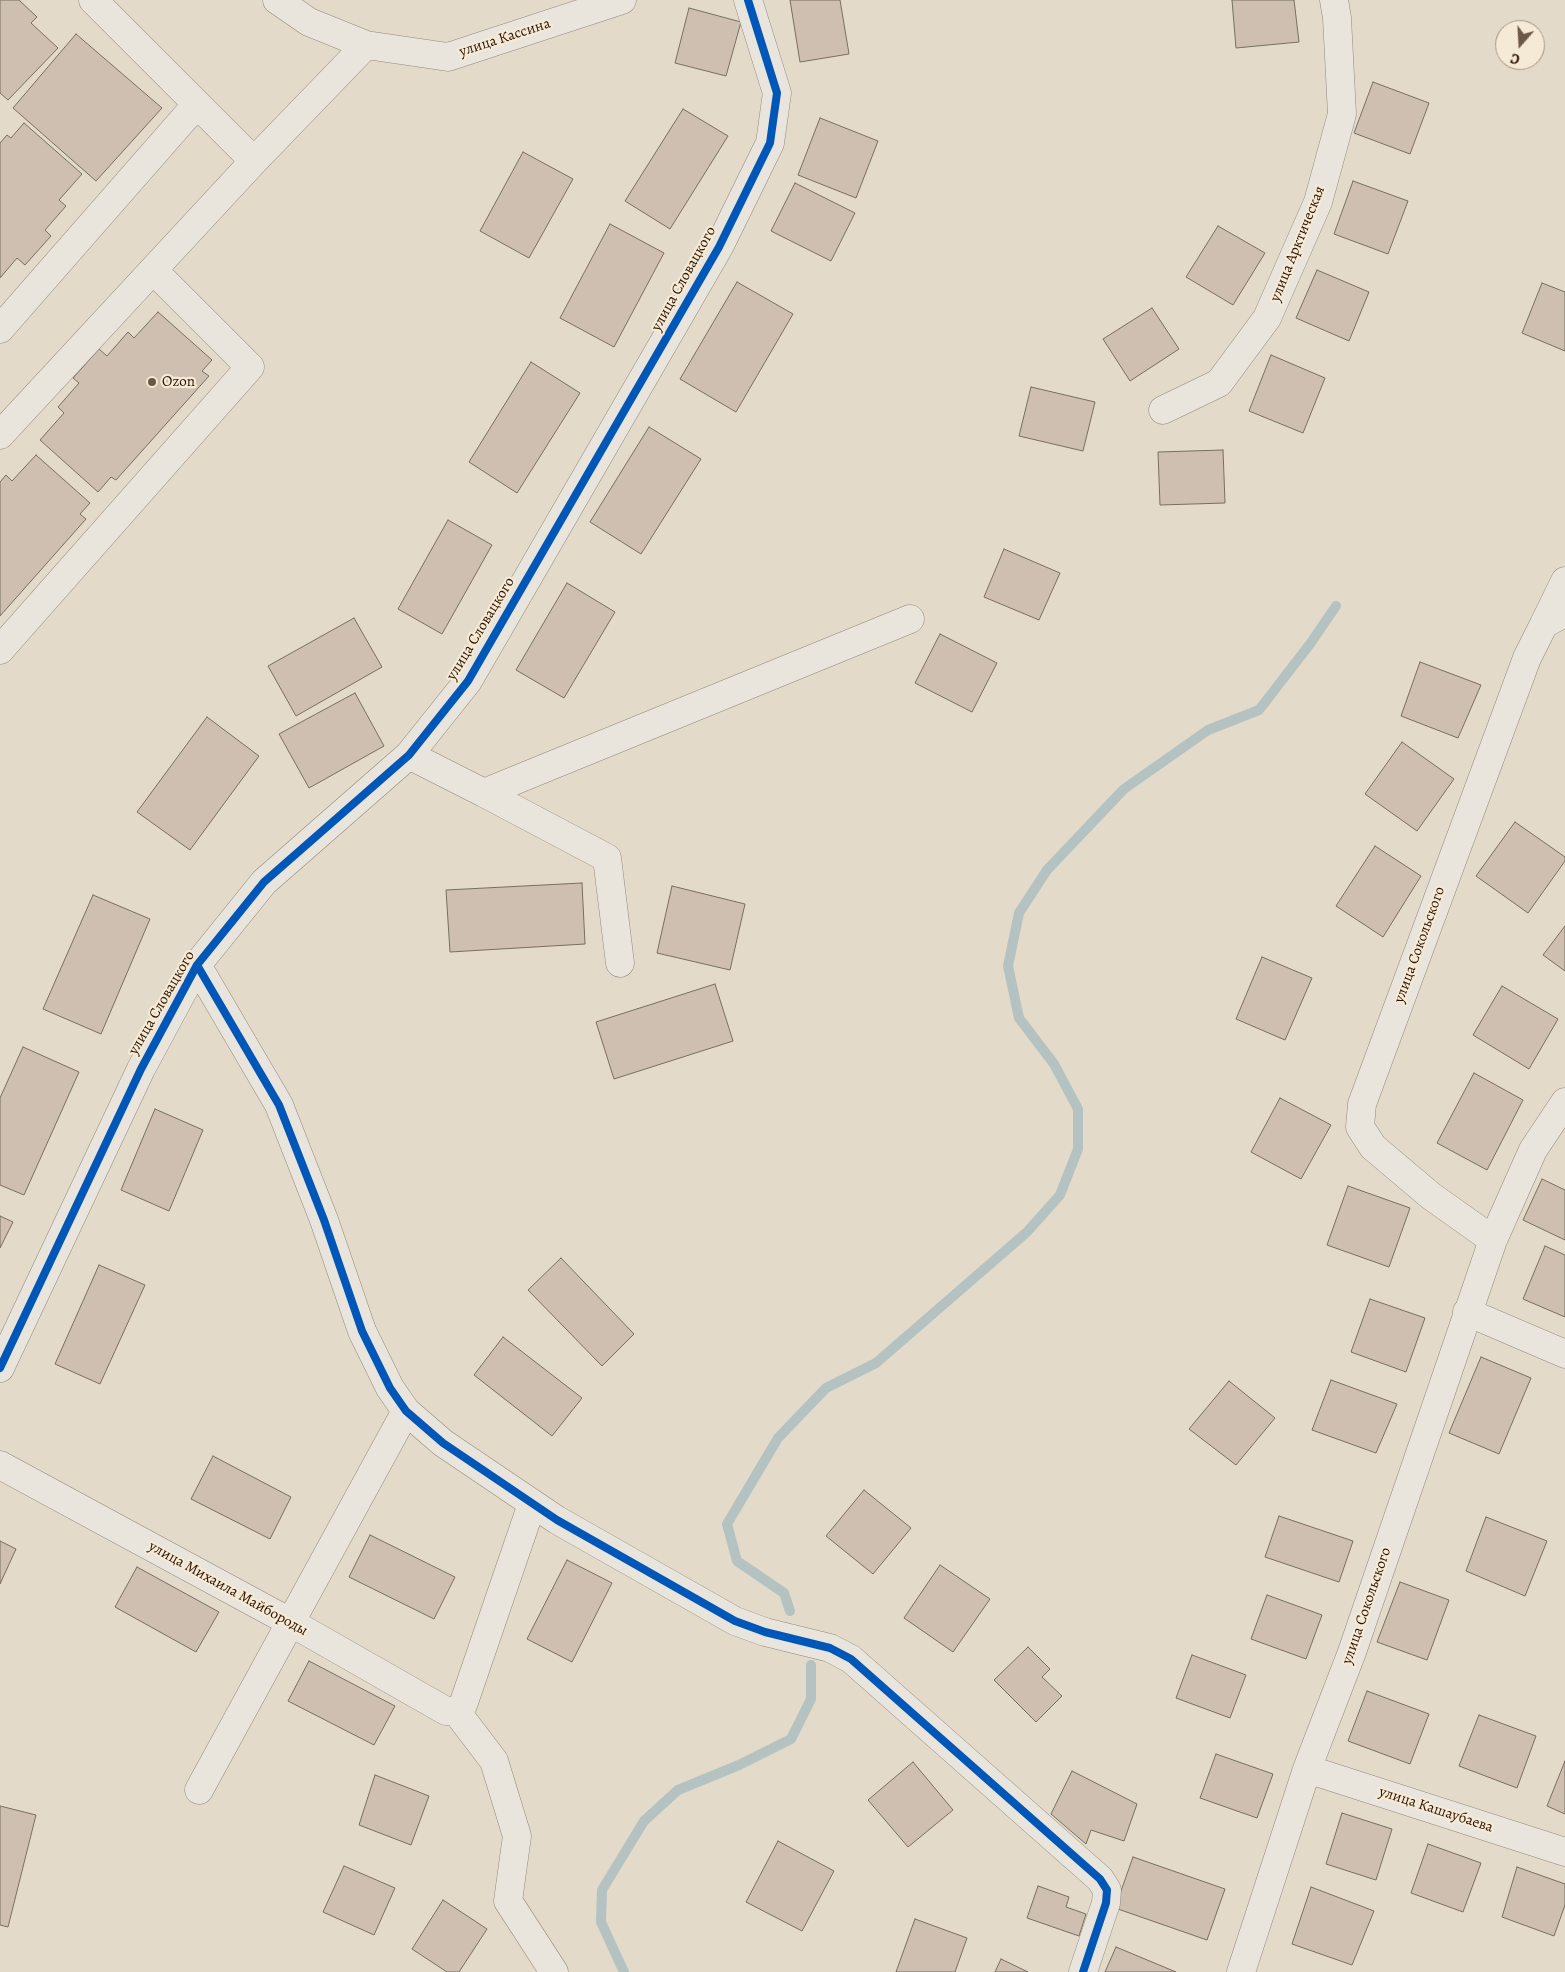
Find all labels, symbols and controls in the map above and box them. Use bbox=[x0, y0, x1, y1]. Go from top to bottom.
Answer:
street label: улица Кассина bbox=[457, 15, 553, 61]
north arrow bbox=[1495, 20, 1545, 70]
text: С bbox=[1508, 48, 1522, 69]
street label: улица Арктическая bbox=[1267, 184, 1329, 304]
street label: улица Словацкого bbox=[648, 223, 720, 335]
place label: Ozon bbox=[162, 373, 195, 391]
marker: Ozon bbox=[146, 376, 158, 388]
street label: улица Словацкого bbox=[443, 574, 519, 684]
street label: улица Сокольского bbox=[1391, 884, 1449, 1006]
street label: улица Словацкого bbox=[125, 948, 199, 1058]
street label: улица Михаила Майбороды bbox=[145, 1538, 311, 1640]
street label: улица Сокольского bbox=[1339, 1545, 1395, 1667]
street label: улица Кашаубаева bbox=[1377, 1783, 1495, 1837]

